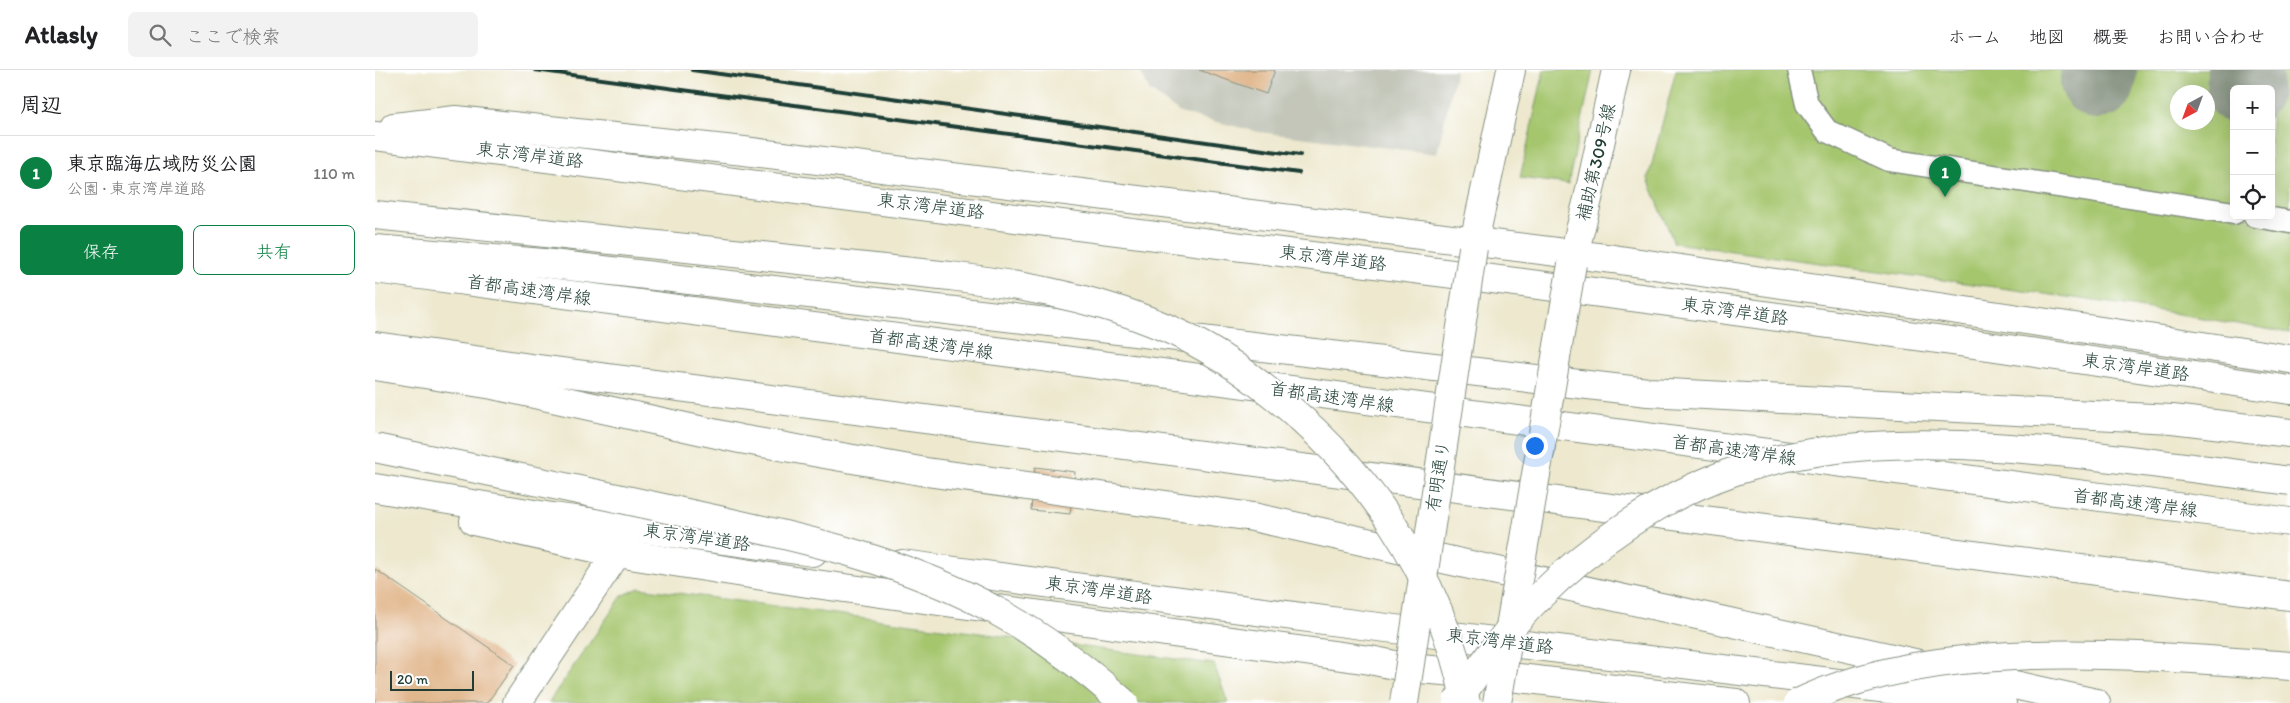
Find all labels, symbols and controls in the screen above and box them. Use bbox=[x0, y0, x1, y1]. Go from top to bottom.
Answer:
search box bbox=[128, 12, 478, 57]
text: Atlasly bbox=[25, 20, 98, 49]
icon: search bbox=[146, 21, 174, 49]
text: ここで検索 bbox=[186, 25, 281, 48]
text: ホーム bbox=[1948, 26, 2001, 48]
text: 地図 bbox=[2029, 26, 2065, 48]
text: 概要 bbox=[2093, 26, 2129, 48]
text: お問い合わせ bbox=[2157, 26, 2265, 48]
north arrow bbox=[2170, 85, 2215, 130]
map controls bbox=[2230, 85, 2275, 220]
button: + bbox=[2230, 85, 2275, 130]
text: 周辺 bbox=[20, 92, 62, 117]
street label: 補助第309号線 bbox=[1572, 101, 1620, 223]
button: − bbox=[2230, 130, 2275, 175]
street label: 東京湾岸道路 bbox=[475, 138, 585, 172]
text: 東京臨海広域防災公園 bbox=[67, 152, 257, 175]
pin: 1 bbox=[1929, 156, 1961, 197]
text: 1 bbox=[32, 164, 40, 183]
text: 110 m bbox=[313, 164, 355, 183]
button: locate bbox=[2230, 175, 2275, 220]
text: 公園 · 東京湾岸道路 bbox=[67, 179, 206, 198]
street label: 東京湾岸道路 bbox=[876, 189, 986, 223]
button: 保存 bbox=[20, 225, 183, 275]
button: 共有 bbox=[193, 225, 355, 275]
street label: 東京湾岸道路 bbox=[1278, 241, 1388, 275]
street label: 首都高速湾岸線 bbox=[465, 270, 593, 310]
street label: 東京湾岸道路 bbox=[1680, 293, 1790, 329]
street label: 首都高速湾岸線 bbox=[867, 324, 995, 364]
street label: 東京湾岸道路 bbox=[2081, 349, 2191, 385]
street label: 首都高速湾岸線 bbox=[1268, 377, 1396, 417]
street label: 首都高速湾岸線 bbox=[1670, 430, 1798, 470]
your location bbox=[1522, 433, 1548, 459]
street label: 有明通り bbox=[1422, 439, 1454, 513]
street label: 首都高速湾岸線 bbox=[2071, 484, 2199, 522]
street label: 東京湾岸道路 bbox=[642, 519, 752, 555]
street label: 東京湾岸道路 bbox=[1044, 572, 1154, 608]
street label: 東京湾岸道路 bbox=[1445, 624, 1555, 658]
scale bar bbox=[390, 668, 474, 691]
text: 20 m bbox=[397, 671, 428, 688]

